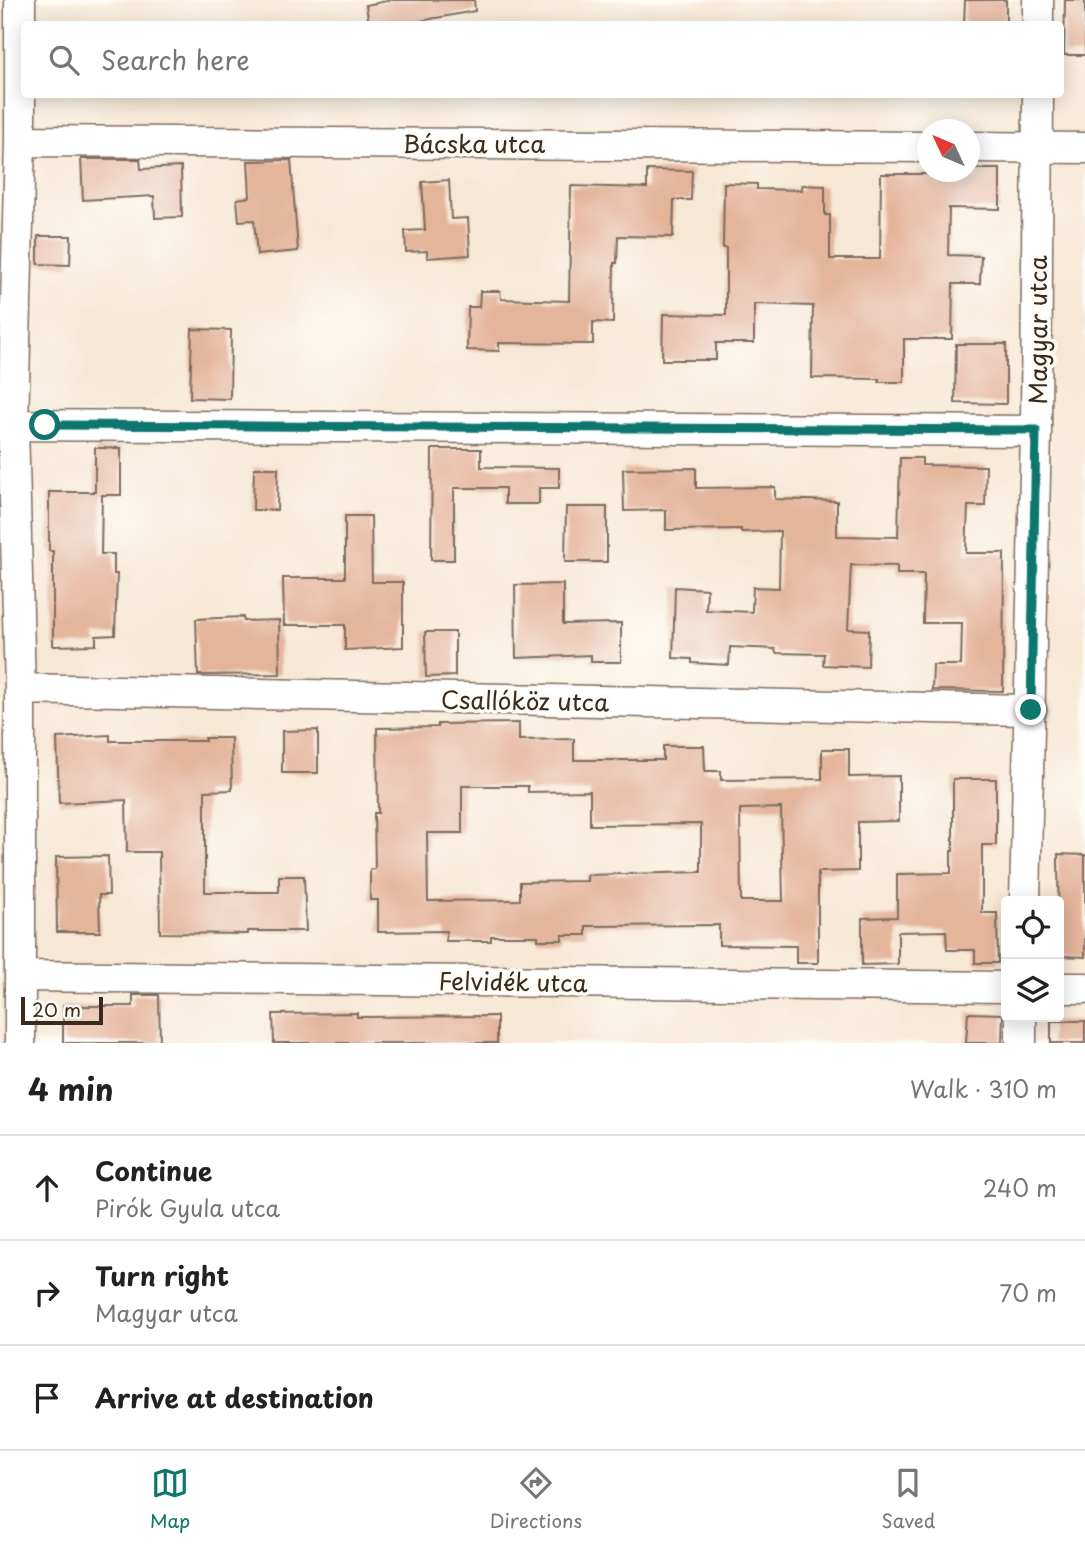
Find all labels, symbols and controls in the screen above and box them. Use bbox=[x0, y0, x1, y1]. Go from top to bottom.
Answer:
search box bbox=[21, 21, 1064, 98]
text: Search here bbox=[101, 40, 250, 79]
icon: search bbox=[45, 41, 83, 79]
north arrow bbox=[917, 119, 980, 182]
street label: Bácska utca bbox=[403, 125, 545, 161]
street label: Magyar utca bbox=[1019, 255, 1055, 405]
route start bbox=[29, 409, 60, 440]
street label: Csallóköz utca bbox=[441, 681, 609, 719]
route end bbox=[1015, 694, 1046, 725]
map controls bbox=[1001, 896, 1064, 1022]
button: locate bbox=[1001, 896, 1064, 959]
button: layers bbox=[1001, 959, 1064, 1022]
street label: Felvidék utca bbox=[438, 962, 588, 1000]
scale bar bbox=[21, 994, 103, 1026]
text: 20 m bbox=[32, 995, 81, 1023]
text: 4 min bbox=[28, 1066, 114, 1111]
text: Walk · 310 m bbox=[910, 1071, 1057, 1106]
text: Continue bbox=[95, 1151, 212, 1190]
icon: ahead bbox=[28, 1169, 66, 1207]
text: 240 m bbox=[983, 1170, 1057, 1205]
text: Pirók Gyula utca bbox=[95, 1190, 280, 1225]
text: Turn right bbox=[95, 1256, 229, 1295]
icon: right bbox=[28, 1274, 66, 1312]
text: 70 m bbox=[999, 1275, 1057, 1310]
text: Magyar utca bbox=[95, 1295, 238, 1330]
text: Arrive at destination bbox=[95, 1378, 374, 1417]
icon: arrive bbox=[28, 1379, 66, 1417]
tab: Map bbox=[150, 1464, 190, 1534]
tab: Directions bbox=[490, 1464, 582, 1534]
tab: Saved bbox=[881, 1464, 935, 1534]

